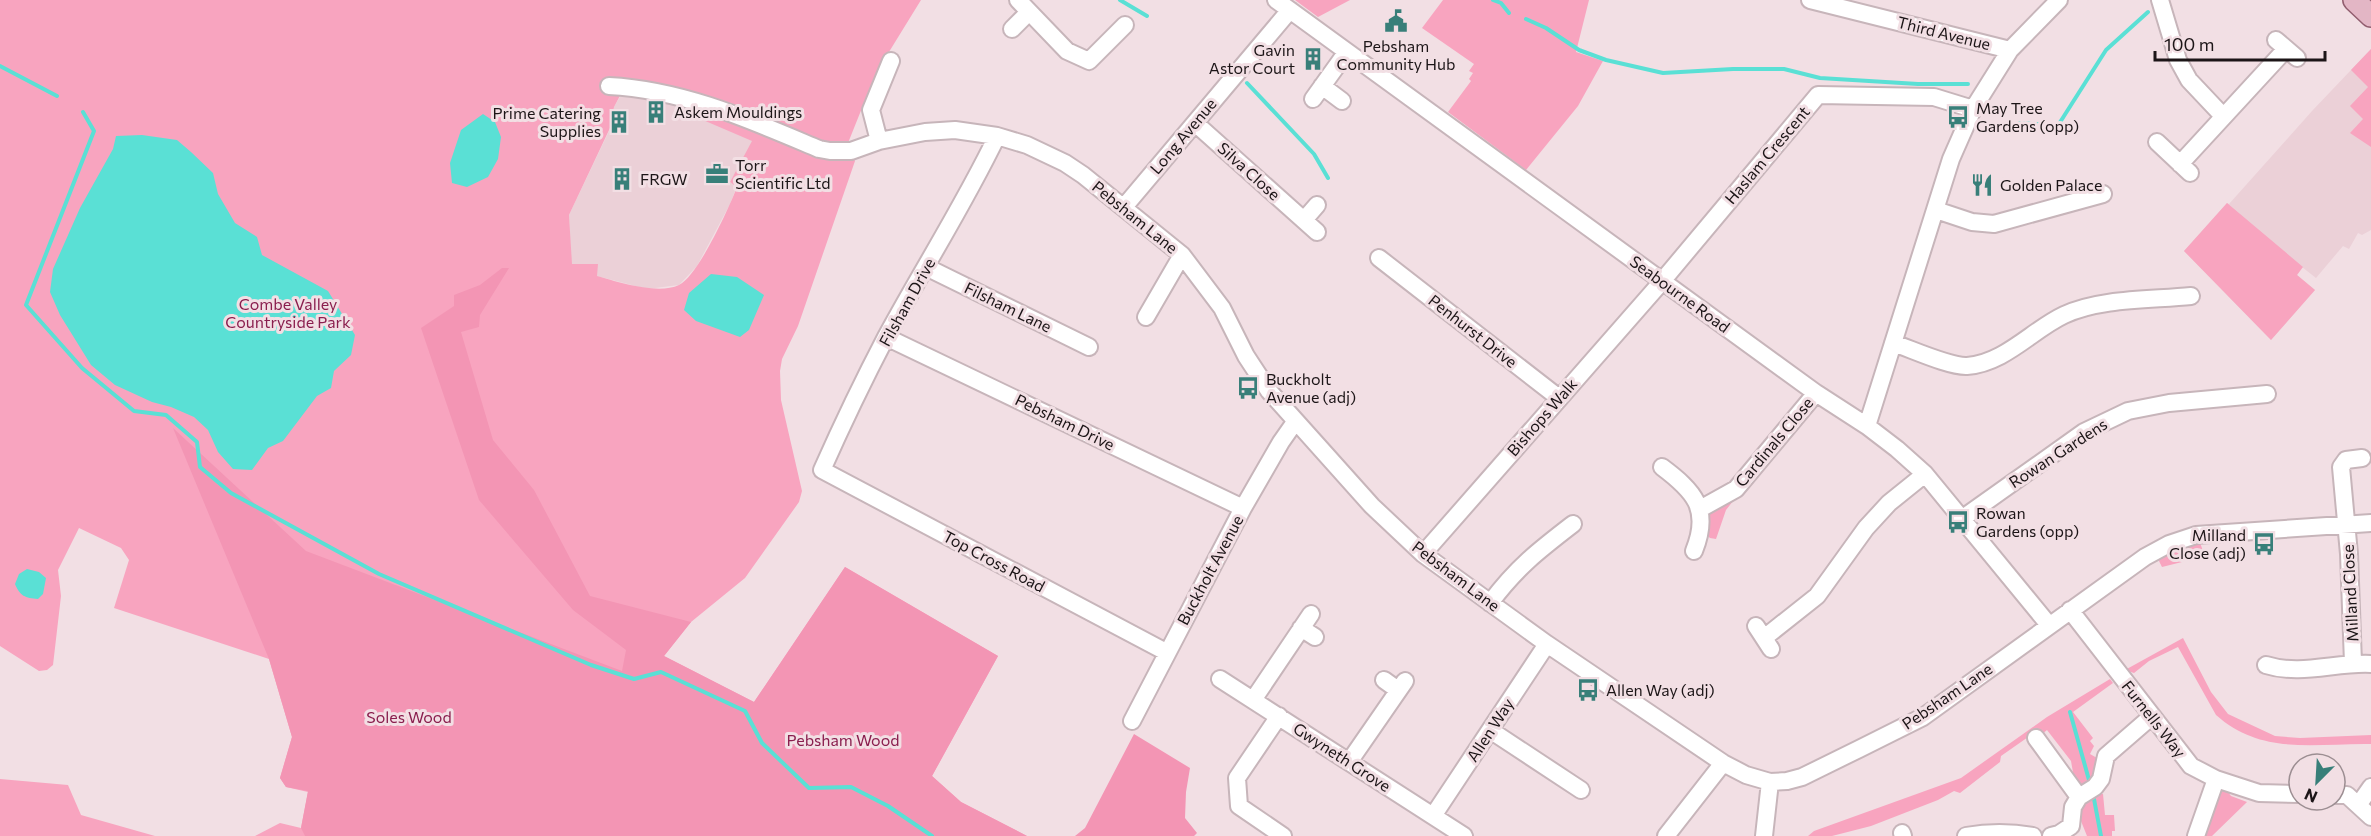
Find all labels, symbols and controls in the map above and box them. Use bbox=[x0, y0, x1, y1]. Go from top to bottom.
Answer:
public building icon: Pebsham Community Hub bbox=[1383, 8, 1409, 34]
street label: Third Avenue bbox=[1896, 12, 1993, 53]
scale bar bbox=[2155, 24, 2324, 62]
text: 100 m bbox=[2164, 33, 2214, 55]
place label: Pebsham Community Hub bbox=[1337, 36, 1455, 73]
place label: Gavin Astor Court bbox=[1209, 40, 1295, 77]
building icon: Gavin Astor Court bbox=[1300, 46, 1326, 72]
street label: Long Avenue bbox=[1145, 94, 1220, 177]
place label: May Tree Gardens (opp) bbox=[1976, 98, 2079, 135]
building icon: Askem Mouldings bbox=[643, 99, 669, 125]
place label: Askem Mouldings bbox=[674, 102, 802, 121]
street label: Haslam Crescent bbox=[1720, 102, 1813, 208]
place label: Prime Catering Supplies bbox=[492, 103, 601, 140]
bus stop icon: May Tree Gardens (opp) bbox=[1945, 104, 1971, 130]
building icon: Prime Catering Supplies bbox=[606, 109, 632, 135]
street label: Silva Close bbox=[1214, 138, 1284, 204]
place label: Torr Scientific Ltd bbox=[735, 155, 830, 192]
office icon: Torr Scientific Ltd bbox=[704, 161, 730, 187]
building icon: FRGW bbox=[609, 166, 635, 192]
place label: FRGW bbox=[640, 169, 688, 188]
restaurant icon: Golden Palace bbox=[1969, 172, 1995, 198]
place label: Golden Palace bbox=[2000, 175, 2102, 194]
street label: Pebsham Lane bbox=[1089, 176, 1182, 257]
street label: Seabourne Road bbox=[1627, 251, 1734, 336]
street label: Filsham Drive bbox=[875, 254, 939, 349]
street label: Filsham Lane bbox=[962, 277, 1055, 336]
street label: Penhurst Drive bbox=[1425, 290, 1521, 371]
park label: Combe Valley Countryside Park bbox=[225, 294, 351, 331]
place label: Buckholt Avenue (adj) bbox=[1266, 369, 1356, 406]
street label: Bishops Walk bbox=[1503, 374, 1581, 459]
bus stop icon: Buckholt Avenue (adj) bbox=[1235, 375, 1261, 401]
street label: Pebsham Drive bbox=[1013, 389, 1118, 454]
street label: Cardinals Close bbox=[1731, 393, 1817, 490]
street label: Rowan Gardens bbox=[2005, 414, 2110, 491]
place label: Rowan Gardens (opp) bbox=[1976, 503, 2079, 540]
bus stop icon: Rowan Gardens (opp) bbox=[1945, 509, 1971, 535]
street label: Buckholt Avenue bbox=[1173, 512, 1246, 628]
place label: Milland Close (adj) bbox=[2169, 525, 2246, 562]
street label: Top Cross Road bbox=[940, 526, 1048, 595]
bus stop icon: Milland Close (adj) bbox=[2251, 531, 2277, 557]
street label: Pebsham Lane bbox=[1409, 537, 1504, 615]
street label: Milland Close bbox=[2337, 544, 2362, 642]
street label: Pebsham Lane bbox=[1898, 658, 1995, 733]
street label: Furnells Way bbox=[2118, 676, 2190, 761]
bus stop icon: Allen Way (adj) bbox=[1575, 677, 1601, 703]
place label: Allen Way (adj) bbox=[1606, 680, 1715, 699]
street label: Allen Way bbox=[1462, 694, 1517, 765]
park label: Soles Wood bbox=[366, 707, 452, 726]
street label: Gwyneth Grove bbox=[1290, 718, 1395, 795]
park label: Pebsham Wood bbox=[787, 730, 899, 749]
north arrow bbox=[2287, 752, 2347, 812]
text: N bbox=[2301, 785, 2320, 807]

